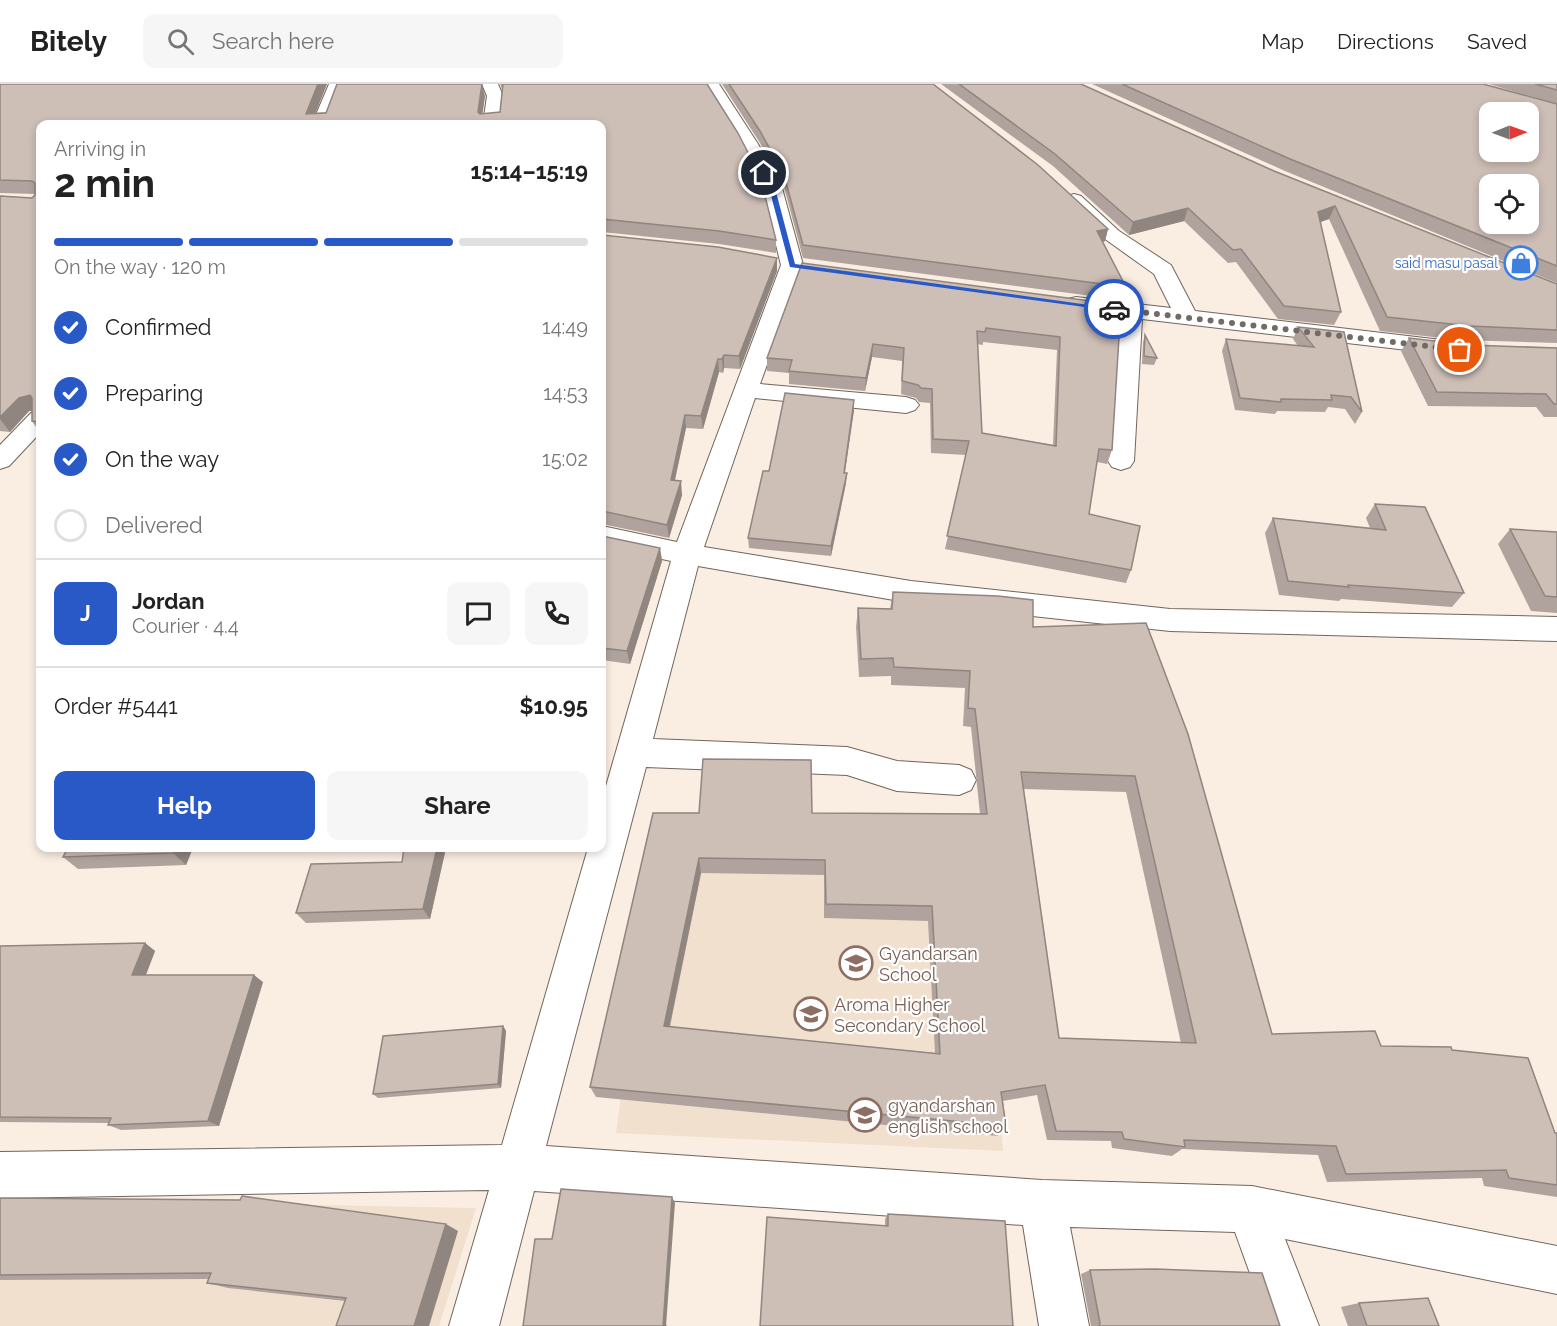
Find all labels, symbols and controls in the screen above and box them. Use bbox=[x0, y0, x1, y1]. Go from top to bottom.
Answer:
search box bbox=[143, 14, 563, 68]
text: Bitely bbox=[30, 25, 107, 58]
icon: search bbox=[164, 25, 197, 58]
text: Search here bbox=[212, 28, 334, 54]
text: Map bbox=[1261, 29, 1304, 54]
text: Directions bbox=[1337, 29, 1434, 54]
text: Saved bbox=[1467, 29, 1527, 54]
north arrow bbox=[1479, 102, 1539, 162]
map controls bbox=[1479, 102, 1539, 234]
text: Arriving in bbox=[54, 137, 146, 161]
pin bbox=[738, 147, 789, 198]
icon: home bbox=[747, 156, 780, 189]
text: 15:14–15:19 bbox=[470, 158, 588, 184]
text: 2 min bbox=[54, 160, 155, 206]
button: locate bbox=[1479, 174, 1539, 234]
shop icon: said masu pasal bbox=[1503, 245, 1539, 281]
text: On the way · 120 m bbox=[54, 255, 226, 279]
place label: said masu pasal bbox=[1395, 255, 1498, 271]
courier bbox=[1084, 279, 1144, 339]
icon: car bbox=[1098, 293, 1131, 326]
icon: check bbox=[54, 311, 87, 344]
text: Confirmed bbox=[105, 314, 212, 340]
text: 14:49 bbox=[542, 315, 588, 339]
pin bbox=[1434, 324, 1485, 375]
icon: bag bbox=[1443, 333, 1476, 366]
icon: check bbox=[54, 377, 87, 410]
text: Preparing bbox=[105, 380, 203, 406]
text: 14:53 bbox=[543, 381, 588, 405]
icon: check bbox=[54, 443, 87, 476]
text: On the way bbox=[105, 446, 219, 472]
text: 15:02 bbox=[542, 447, 588, 471]
text: Delivered bbox=[105, 512, 203, 538]
button: chat bbox=[447, 582, 510, 645]
button: phone bbox=[525, 582, 588, 645]
text: Jordan bbox=[132, 588, 204, 614]
text: J bbox=[80, 600, 91, 626]
text: Courier · 4.4 bbox=[132, 614, 239, 638]
text: Order #5441 bbox=[54, 693, 178, 719]
text: $10.95 bbox=[520, 693, 588, 719]
button: Help bbox=[54, 771, 315, 840]
button: Share bbox=[327, 771, 588, 840]
place label: Gyandarsan School bbox=[879, 943, 978, 985]
school or university icon: Gyandarsan School bbox=[838, 945, 874, 981]
place label: Aroma Higher Secondary School bbox=[834, 994, 985, 1036]
school or university icon: Aroma Higher Secondary School bbox=[793, 996, 829, 1032]
place label: gyandarshan english school bbox=[888, 1095, 1008, 1137]
school or university icon: gyandarshan english school bbox=[847, 1097, 883, 1133]

